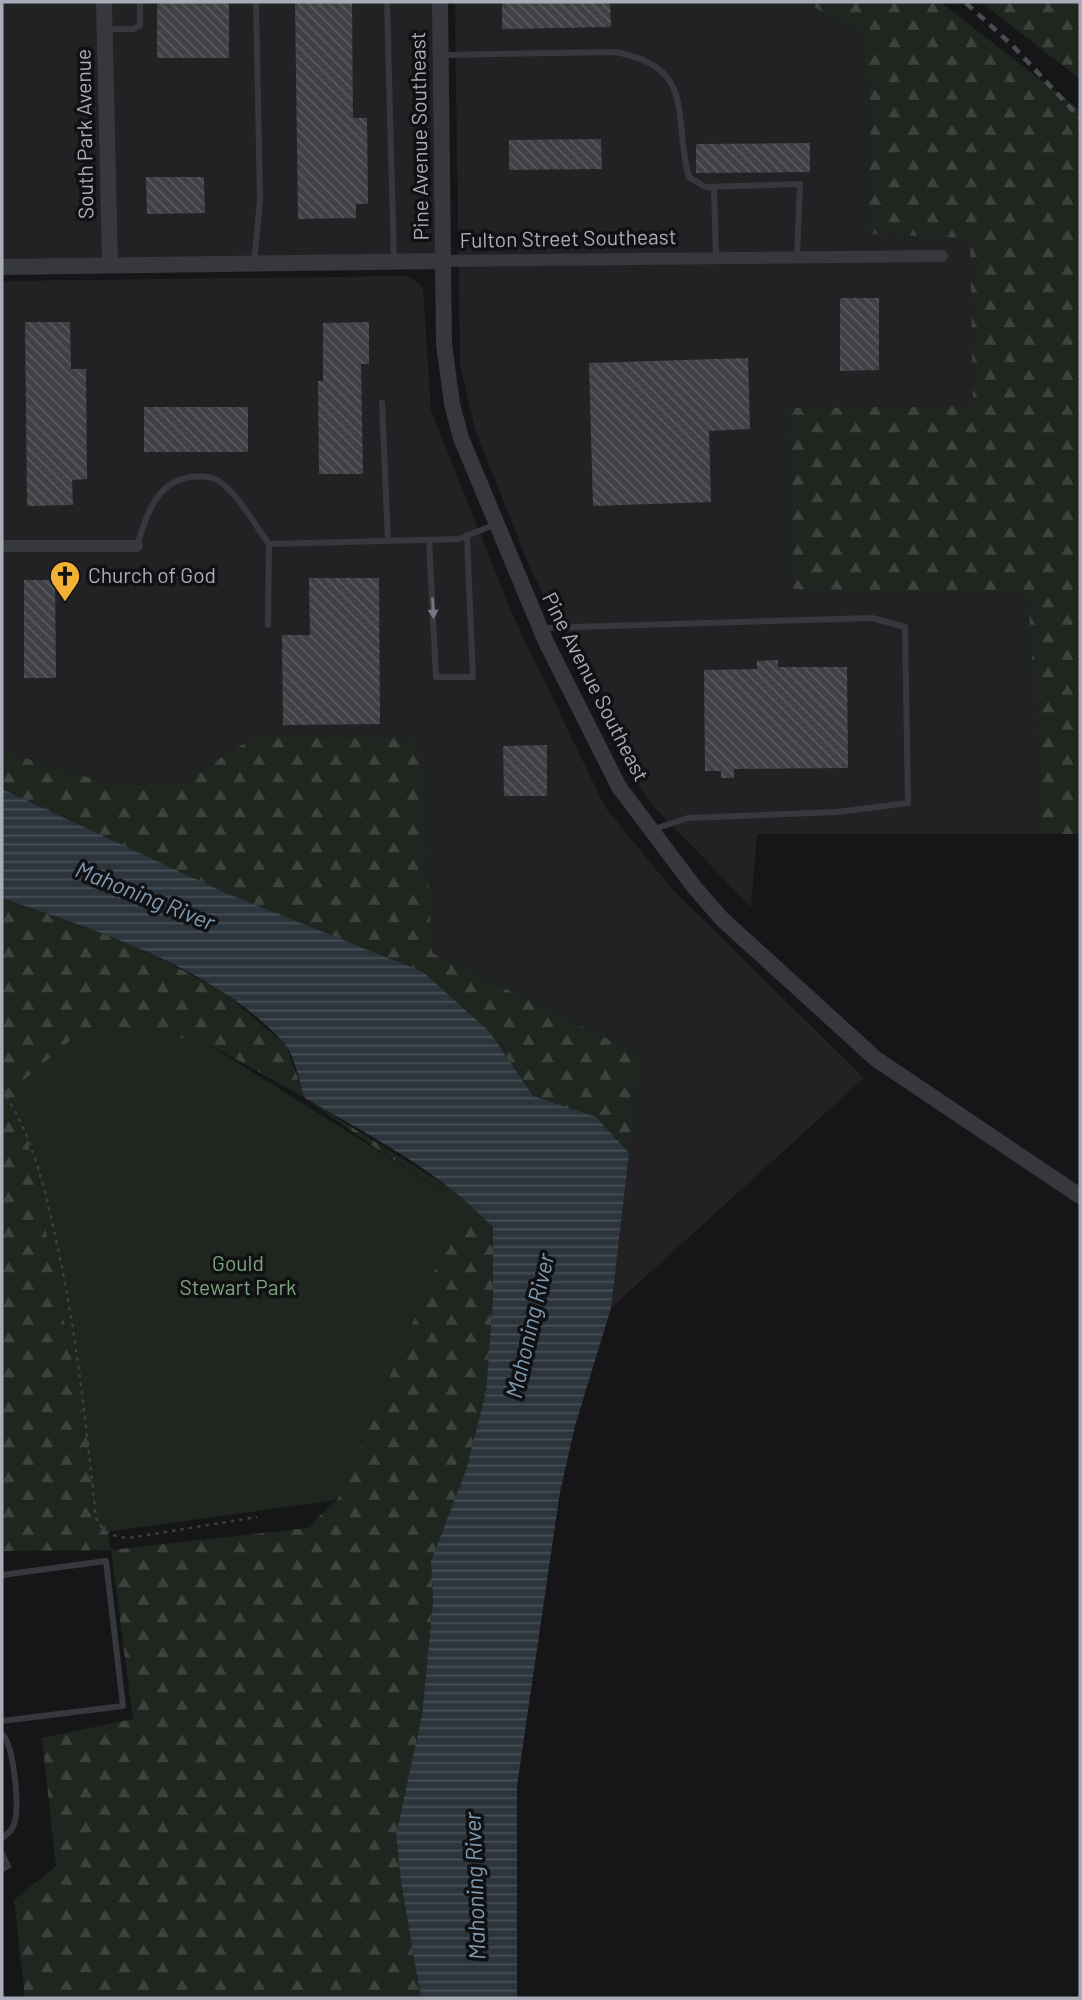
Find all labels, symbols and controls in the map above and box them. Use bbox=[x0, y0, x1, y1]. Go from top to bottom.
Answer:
street label: Pine Avenue Southeast bbox=[404, 32, 433, 241]
street label: South Park Avenue bbox=[70, 49, 97, 219]
street label: Fulton Street Southeast bbox=[459, 223, 677, 252]
church icon: Church of God bbox=[48, 559, 82, 603]
place label: Church of God bbox=[88, 562, 216, 587]
street label: Pine Avenue Southeast bbox=[538, 588, 655, 785]
one-way arrow bbox=[427, 598, 438, 620]
water label: Mahoning River bbox=[72, 854, 220, 936]
park label: Gould Stewart Park bbox=[179, 1250, 297, 1299]
water label: Mahoning River bbox=[499, 1250, 560, 1401]
water label: Mahoning River bbox=[457, 1811, 491, 1960]

